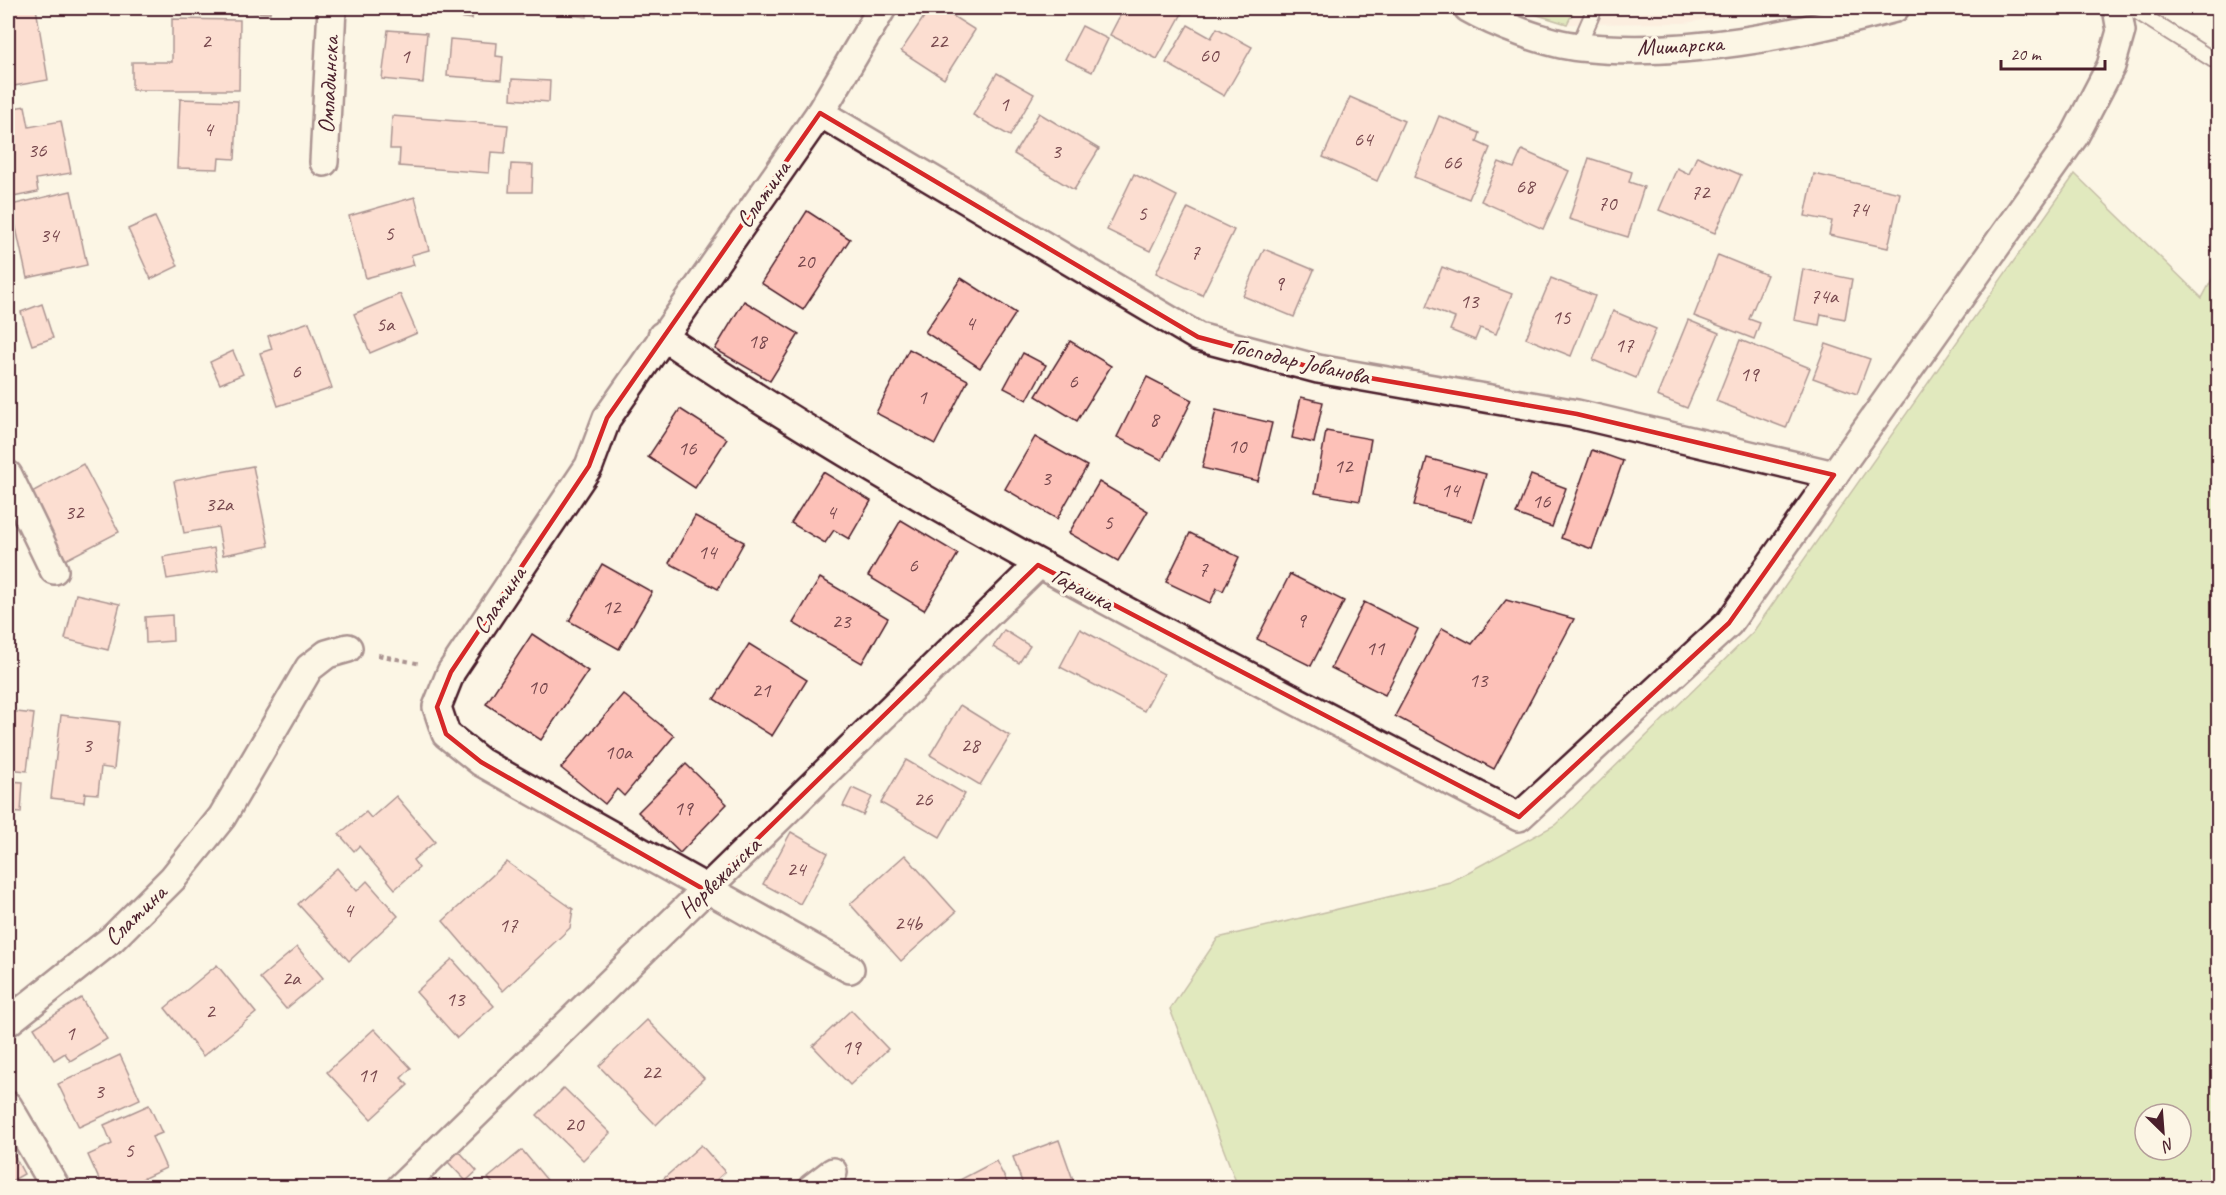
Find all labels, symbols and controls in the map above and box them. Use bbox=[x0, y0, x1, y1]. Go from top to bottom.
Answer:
house number: 2 bbox=[201, 28, 212, 54]
house number: 22 bbox=[929, 28, 949, 54]
street label: Мишарска bbox=[1636, 28, 1726, 62]
street label: Омладинска bbox=[310, 33, 346, 134]
scale bar bbox=[2001, 33, 2104, 71]
house number: 60 bbox=[1200, 42, 1220, 68]
house number: 1 bbox=[400, 43, 411, 69]
text: 20 m bbox=[2010, 43, 2043, 65]
house number: 1 bbox=[999, 91, 1010, 117]
house number: 4 bbox=[203, 116, 215, 142]
house number: 64 bbox=[1354, 126, 1375, 152]
house number: 36 bbox=[28, 137, 47, 163]
house number: 3 bbox=[1051, 138, 1062, 164]
house number: 66 bbox=[1443, 149, 1462, 175]
street label: Слатина bbox=[729, 153, 798, 234]
house number: 68 bbox=[1516, 173, 1537, 199]
house number: 72 bbox=[1691, 179, 1711, 205]
house number: 70 bbox=[1598, 190, 1618, 216]
house number: 74 bbox=[1850, 196, 1871, 222]
house number: 5 bbox=[1137, 200, 1148, 226]
house number: 5 bbox=[384, 220, 395, 246]
house number: 34 bbox=[40, 222, 61, 248]
house number: 7 bbox=[1190, 239, 1201, 265]
house number: 20 bbox=[796, 248, 816, 274]
house number: 9 bbox=[1274, 270, 1285, 296]
house number: 74a bbox=[1810, 283, 1840, 309]
house number: 13 bbox=[1460, 288, 1480, 314]
house number: 15 bbox=[1552, 304, 1572, 330]
house number: 4 bbox=[965, 310, 977, 336]
house number: 5a bbox=[376, 311, 396, 337]
house number: 18 bbox=[748, 328, 769, 354]
street label: Господар Јованова bbox=[1229, 331, 1374, 392]
house number: 17 bbox=[1615, 332, 1635, 358]
house number: 6 bbox=[291, 358, 301, 384]
house number: 19 bbox=[1740, 361, 1760, 387]
house number: 6 bbox=[1068, 368, 1078, 394]
house number: 1 bbox=[917, 384, 928, 410]
house number: 8 bbox=[1149, 406, 1161, 432]
house number: 10 bbox=[1228, 433, 1248, 459]
house number: 16 bbox=[678, 435, 697, 461]
house number: 12 bbox=[1334, 453, 1354, 479]
house number: 3 bbox=[1041, 465, 1052, 491]
house number: 14 bbox=[1441, 477, 1462, 503]
house number: 16 bbox=[1532, 488, 1551, 514]
house number: 32a bbox=[205, 491, 235, 517]
house number: 32 bbox=[65, 499, 85, 525]
house number: 4 bbox=[826, 499, 838, 525]
house number: 5 bbox=[1103, 509, 1114, 535]
house number: 14 bbox=[698, 539, 719, 565]
house number: 6 bbox=[908, 552, 918, 578]
house number: 7 bbox=[1198, 556, 1209, 582]
street label: Слатина bbox=[465, 558, 534, 640]
street label: Гарашка bbox=[1047, 560, 1121, 619]
house number: 12 bbox=[602, 594, 622, 620]
house number: 9 bbox=[1296, 607, 1307, 633]
house number: 23 bbox=[832, 608, 852, 634]
house number: 11 bbox=[1366, 635, 1386, 661]
house number: 13 bbox=[1469, 667, 1489, 693]
house number: 10 bbox=[528, 674, 548, 700]
house number: 21 bbox=[752, 677, 772, 703]
house number: 3 bbox=[82, 732, 93, 758]
house number: 28 bbox=[961, 732, 982, 758]
house number: 10a bbox=[604, 739, 634, 765]
house number: 26 bbox=[914, 786, 933, 812]
house number: 19 bbox=[674, 795, 694, 821]
street label: Норвежанска bbox=[671, 829, 768, 924]
house number: 24 bbox=[787, 856, 808, 882]
street label: Слатина bbox=[97, 876, 174, 952]
house number: 4 bbox=[343, 897, 355, 923]
house number: 24b bbox=[894, 910, 924, 936]
house number: 17 bbox=[499, 912, 519, 938]
house number: 2a bbox=[282, 965, 302, 991]
house number: 13 bbox=[446, 986, 466, 1012]
house number: 2 bbox=[205, 998, 216, 1024]
house number: 1 bbox=[65, 1020, 76, 1046]
house number: 19 bbox=[842, 1034, 862, 1060]
house number: 22 bbox=[642, 1059, 662, 1085]
house number: 11 bbox=[358, 1062, 378, 1088]
house number: 3 bbox=[94, 1078, 105, 1104]
north arrow bbox=[2133, 1102, 2193, 1162]
house number: 20 bbox=[565, 1111, 585, 1137]
text: N bbox=[2157, 1134, 2178, 1157]
house number: 5 bbox=[124, 1137, 135, 1163]

